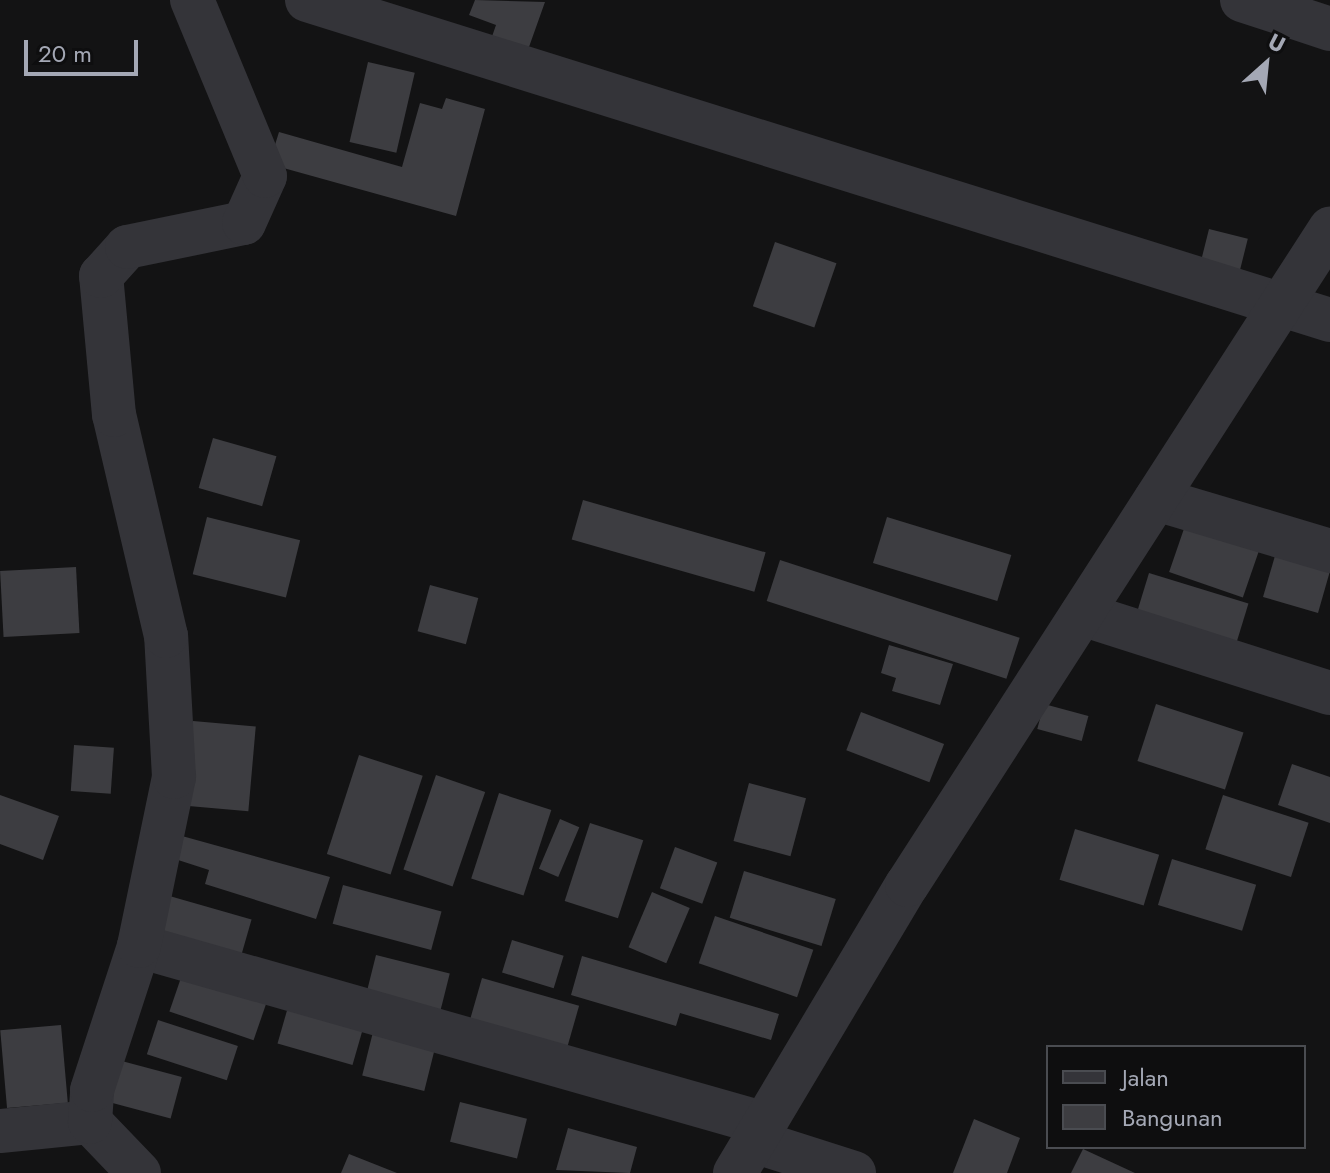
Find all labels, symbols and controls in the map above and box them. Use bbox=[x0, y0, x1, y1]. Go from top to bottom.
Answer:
scale bar bbox=[28, 24, 142, 74]
north arrow bbox=[1226, 24, 1306, 104]
text: U bbox=[1263, 25, 1291, 60]
text: 20 m bbox=[38, 36, 92, 71]
legend bbox=[1046, 1045, 1306, 1149]
text: Jalan bbox=[1122, 1060, 1169, 1095]
text: Bangunan bbox=[1122, 1100, 1223, 1135]

